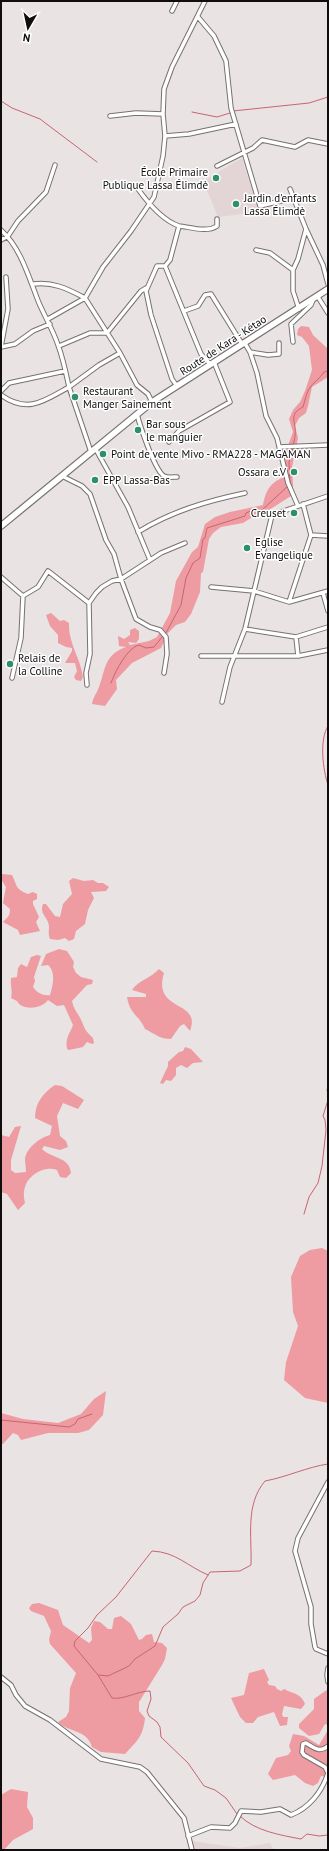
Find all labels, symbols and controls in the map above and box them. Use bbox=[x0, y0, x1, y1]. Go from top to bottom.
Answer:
north arrow bbox=[8, 8, 48, 48]
text: N bbox=[22, 30, 31, 45]
place label: École Primaire Publique Lassa Élimdè bbox=[103, 165, 208, 192]
marker: École Primaire Publique Lassa Élimdè bbox=[211, 173, 221, 183]
place label: Jardin d'enfants Lassa Élimdè bbox=[243, 191, 317, 218]
marker: Jardin d'enfants Lassa Élimdè bbox=[231, 199, 241, 209]
street label: Route de Kara - Kétao bbox=[177, 312, 269, 378]
place label: Restaurant Manger Sainement bbox=[83, 384, 172, 411]
marker: Restaurant Manger Sainement bbox=[70, 392, 80, 402]
place label: Bar sous le manguier bbox=[146, 417, 203, 444]
marker: Bar sous le manguier bbox=[133, 425, 143, 435]
place label: Point de vente Mivo - RMA228 - MAGAMAN bbox=[111, 447, 311, 461]
marker: Point de vente Mivo - RMA228 - MAGAMAN bbox=[98, 449, 108, 459]
place label: Ossara e.V bbox=[238, 465, 287, 479]
marker: Ossara e.V bbox=[289, 467, 299, 477]
place label: EPP Lassa-Bas bbox=[103, 473, 170, 487]
marker: EPP Lassa-Bas bbox=[90, 475, 100, 485]
place label: Creuset bbox=[251, 506, 286, 520]
marker: Creuset bbox=[289, 508, 299, 518]
place label: Eglise Evangelique bbox=[255, 535, 313, 562]
marker: Eglise Evangelique bbox=[242, 543, 252, 553]
place label: Relais de la Colline bbox=[18, 651, 63, 678]
marker: Relais de la Colline bbox=[5, 659, 15, 669]

